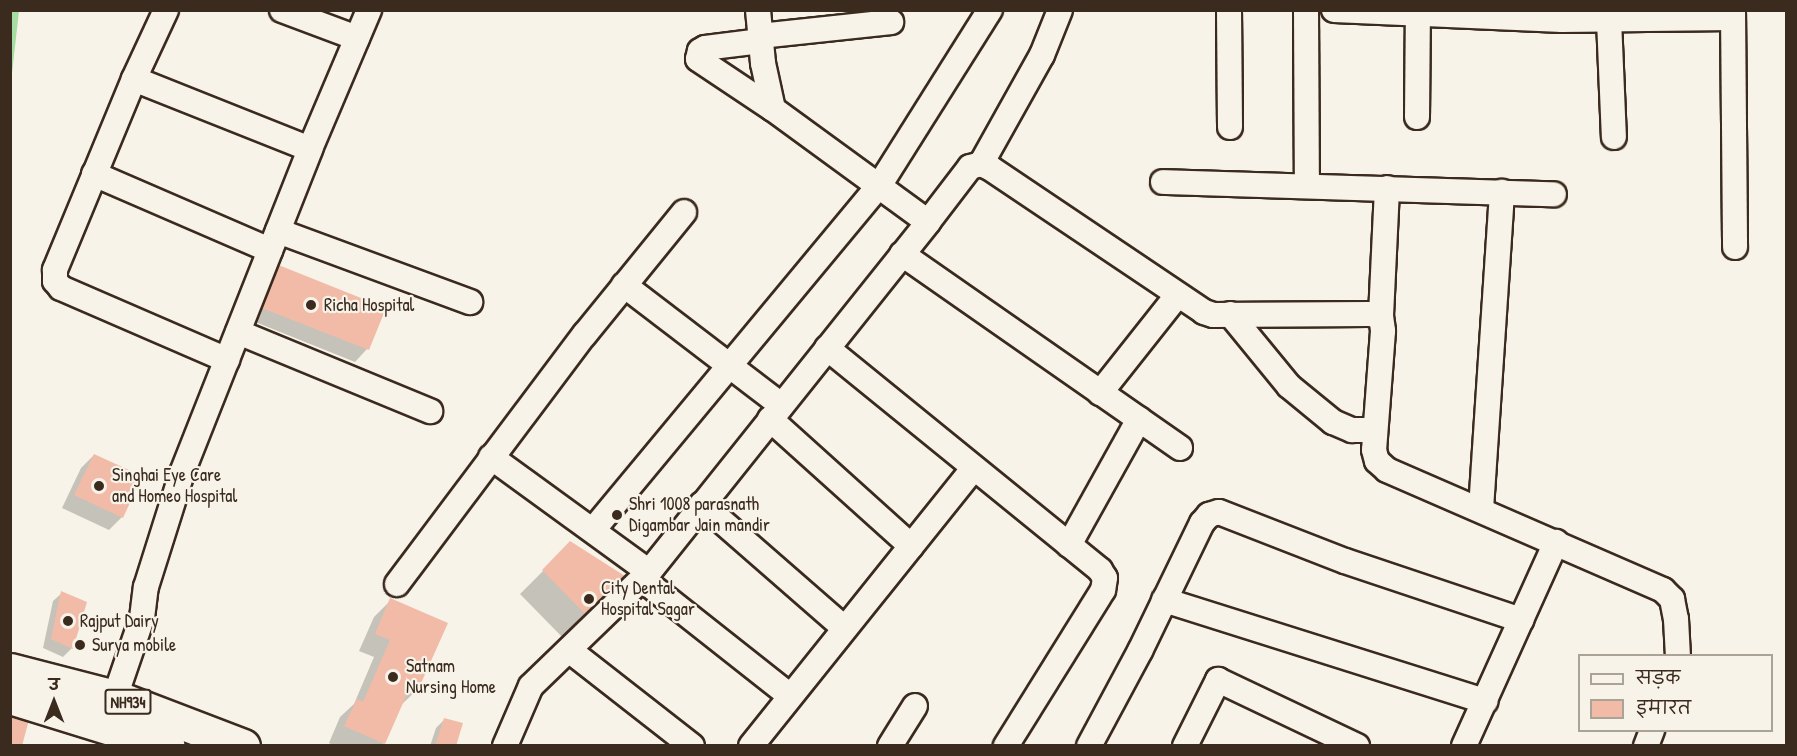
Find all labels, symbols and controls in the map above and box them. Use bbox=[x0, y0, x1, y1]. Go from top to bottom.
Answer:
place label: Richa Hospital bbox=[324, 294, 414, 316]
marker: Richa Hospital bbox=[302, 296, 320, 314]
place label: Singhai Eye Care and Homeo Hospital bbox=[112, 465, 237, 508]
marker: Singhai Eye Care and Homeo Hospital bbox=[90, 477, 108, 495]
place label: Shri 1008 parasnath Digambar Jain mandir bbox=[629, 494, 770, 536]
marker: Shri 1008 parasnath Digambar Jain mandir bbox=[610, 508, 624, 522]
place label: City Dental Hospital Sagar bbox=[601, 578, 695, 620]
marker: City Dental Hospital Sagar bbox=[582, 592, 596, 606]
place label: Rajput Dairy bbox=[80, 610, 159, 632]
marker: Rajput Dairy bbox=[61, 614, 75, 628]
place label: Surya mobile bbox=[92, 634, 176, 656]
marker: Surya mobile bbox=[73, 638, 87, 652]
legend bbox=[1578, 654, 1773, 732]
place label: Satnam Nursing Home bbox=[406, 656, 496, 698]
text: सड़क bbox=[1636, 665, 1680, 690]
marker: Satnam Nursing Home bbox=[384, 668, 402, 686]
north arrow bbox=[24, 672, 84, 732]
text: उ bbox=[49, 673, 59, 695]
road number: NH934 bbox=[104, 689, 152, 715]
text: इमारत bbox=[1636, 695, 1691, 720]

